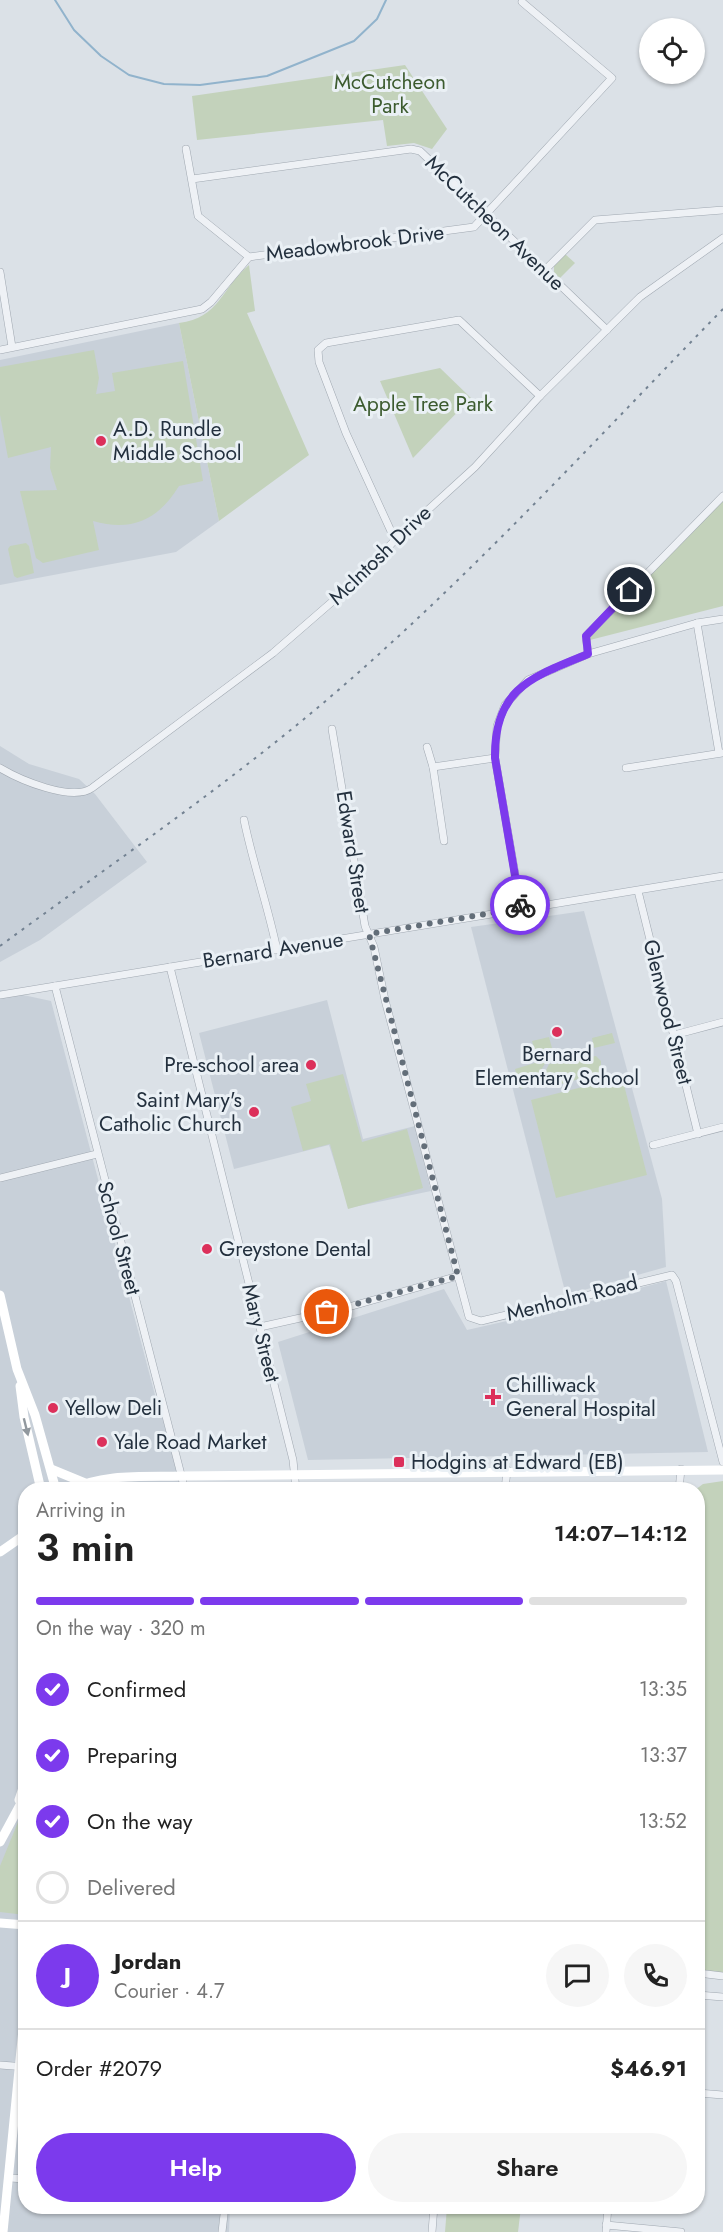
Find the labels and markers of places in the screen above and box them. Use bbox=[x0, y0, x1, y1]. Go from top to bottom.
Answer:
place label: A.D. Rundle Middle School bbox=[113, 414, 242, 468]
marker: A.D. Rundle Middle School bbox=[94, 434, 108, 448]
pin bbox=[604, 564, 655, 615]
marker: Bernard Elementary School bbox=[550, 1025, 564, 1039]
place label: Bernard Elementary School bbox=[475, 1039, 639, 1093]
place label: Pre-school area bbox=[164, 1050, 299, 1080]
marker: Pre-school area bbox=[304, 1058, 318, 1072]
place label: Saint Mary's Catholic Church bbox=[99, 1085, 242, 1139]
marker: Saint Mary's Catholic Church bbox=[247, 1105, 261, 1119]
place label: Greystone Dental bbox=[219, 1234, 371, 1264]
marker: Greystone Dental bbox=[200, 1242, 214, 1256]
pin bbox=[301, 1286, 352, 1337]
place label: Chilliwack General Hospital bbox=[506, 1370, 656, 1424]
marker: Chilliwack General Hospital bbox=[484, 1388, 502, 1406]
place label: Yellow Deli bbox=[65, 1393, 162, 1423]
marker: Yellow Deli bbox=[46, 1401, 60, 1415]
place label: Yale Road Market bbox=[114, 1427, 266, 1457]
marker: Yale Road Market bbox=[95, 1435, 109, 1449]
place label: Hodgins at Edward (EB) bbox=[411, 1447, 624, 1477]
marker: Hodgins at Edward (EB) bbox=[392, 1455, 406, 1469]

